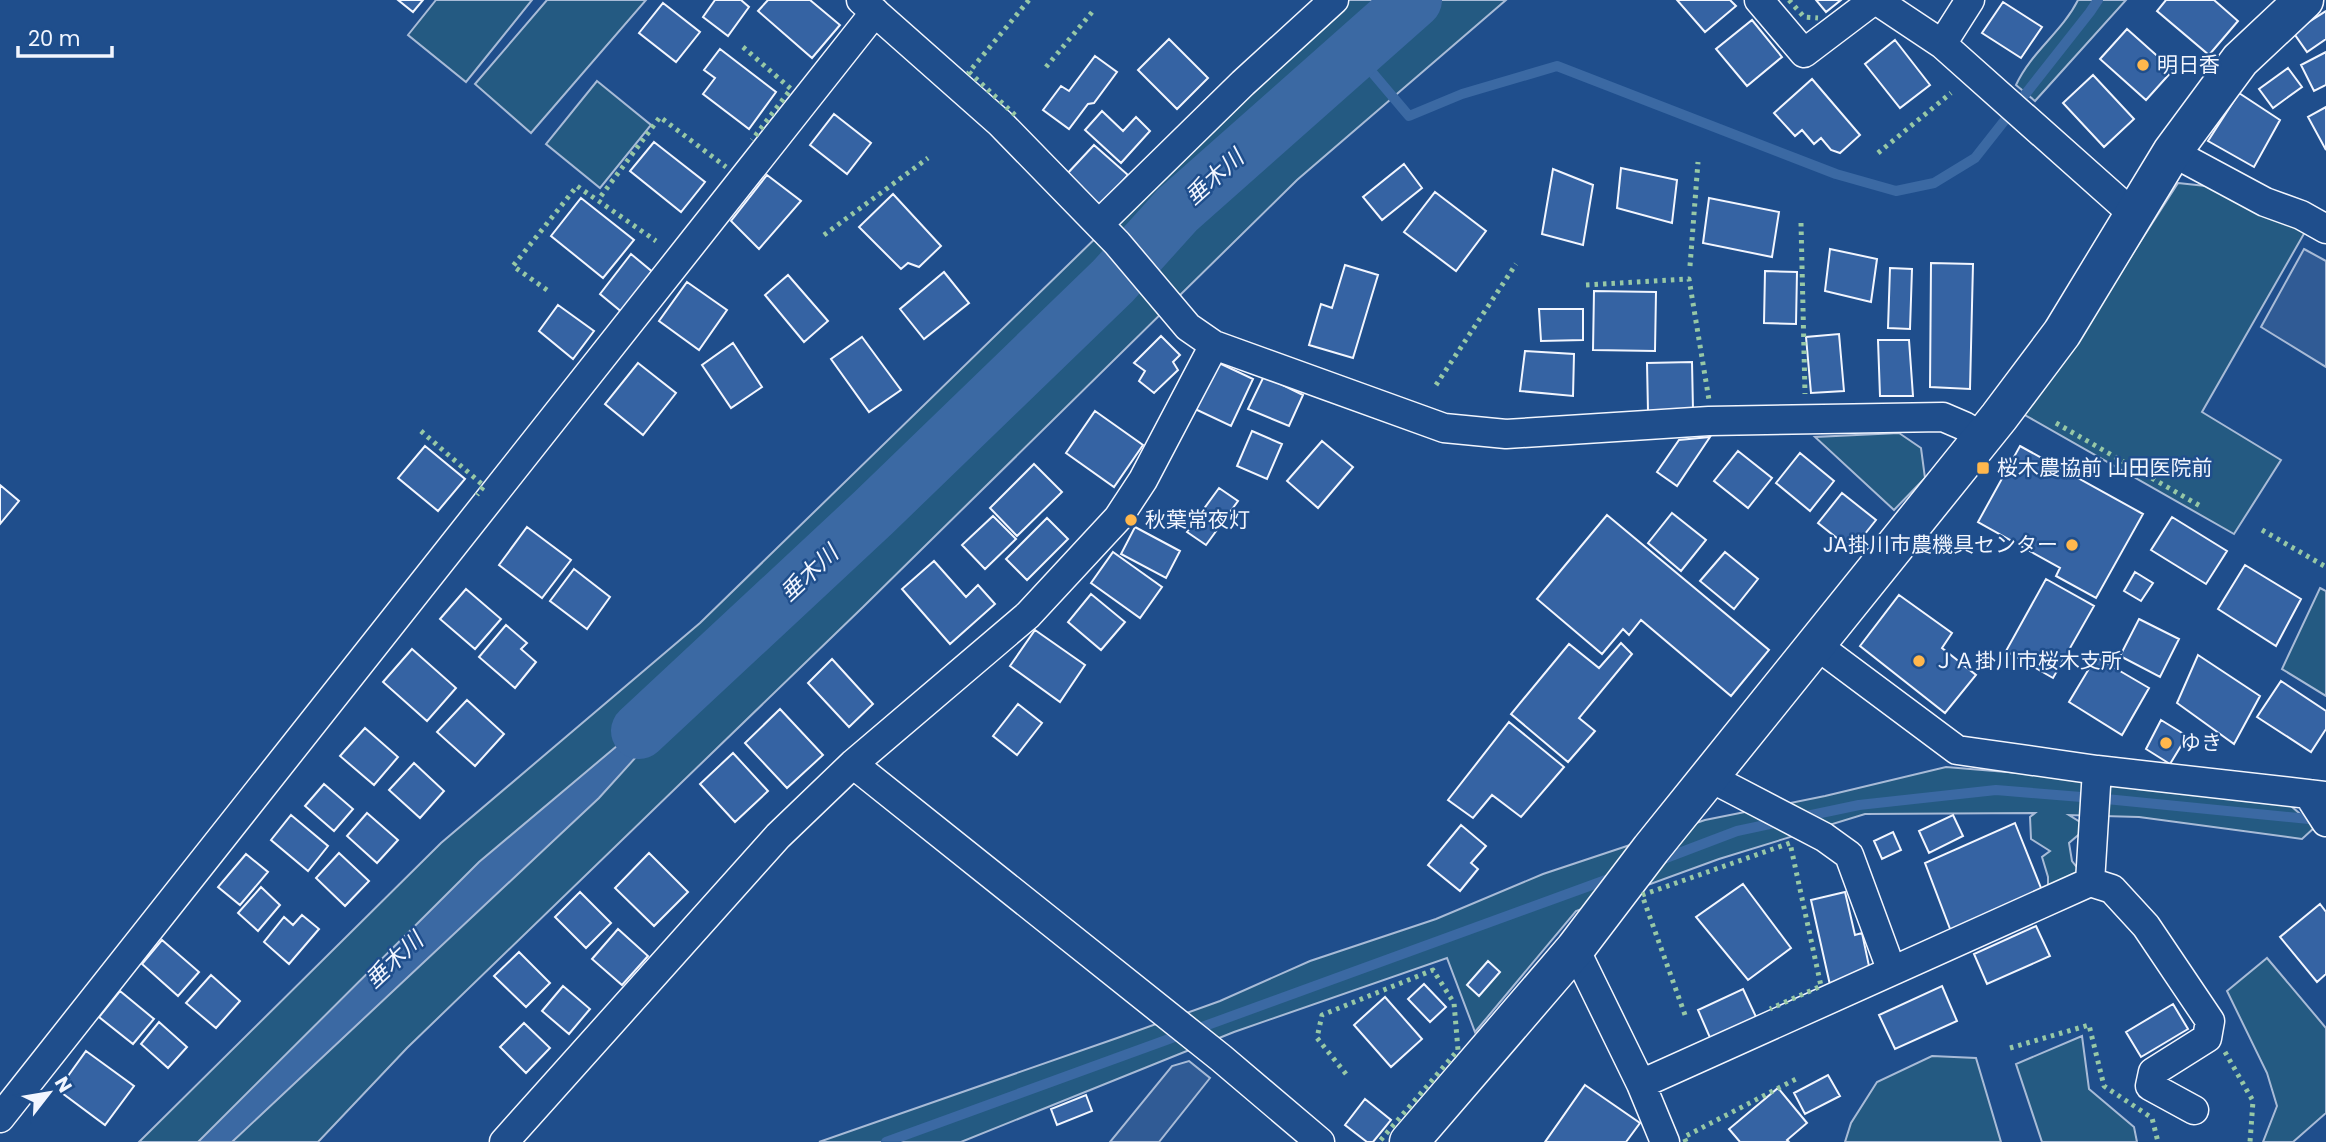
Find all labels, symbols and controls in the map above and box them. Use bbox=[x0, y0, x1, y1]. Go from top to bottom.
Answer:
scale bar bbox=[18, 14, 112, 58]
text: 20 m bbox=[28, 24, 81, 53]
place label: 明日香 bbox=[2157, 50, 2220, 79]
marker: 明日香 bbox=[2135, 57, 2151, 73]
water label: 垂木川 bbox=[1178, 140, 1253, 212]
place label: 桜木農協前 山田医院前 bbox=[1997, 453, 2213, 482]
marker: 桜木農協前 山田医院前 bbox=[1975, 460, 1991, 476]
place label: 秋葉常夜灯 bbox=[1145, 505, 1250, 534]
marker: 秋葉常夜灯 bbox=[1123, 512, 1139, 528]
place label: JA掛川市農機具センター bbox=[1823, 530, 2058, 559]
water label: 垂木川 bbox=[773, 536, 847, 608]
marker: JA掛川市農機具センター bbox=[2064, 537, 2080, 553]
place label: ＪＡ掛川市桜木支所 bbox=[1933, 646, 2122, 675]
marker: ＪＡ掛川市桜木支所 bbox=[1911, 653, 1927, 669]
place label: ゆき bbox=[2180, 728, 2222, 757]
marker: ゆき bbox=[2158, 735, 2174, 751]
water label: 垂木川 bbox=[358, 923, 432, 995]
north arrow bbox=[14, 1058, 84, 1128]
text: N bbox=[48, 1071, 78, 1098]

